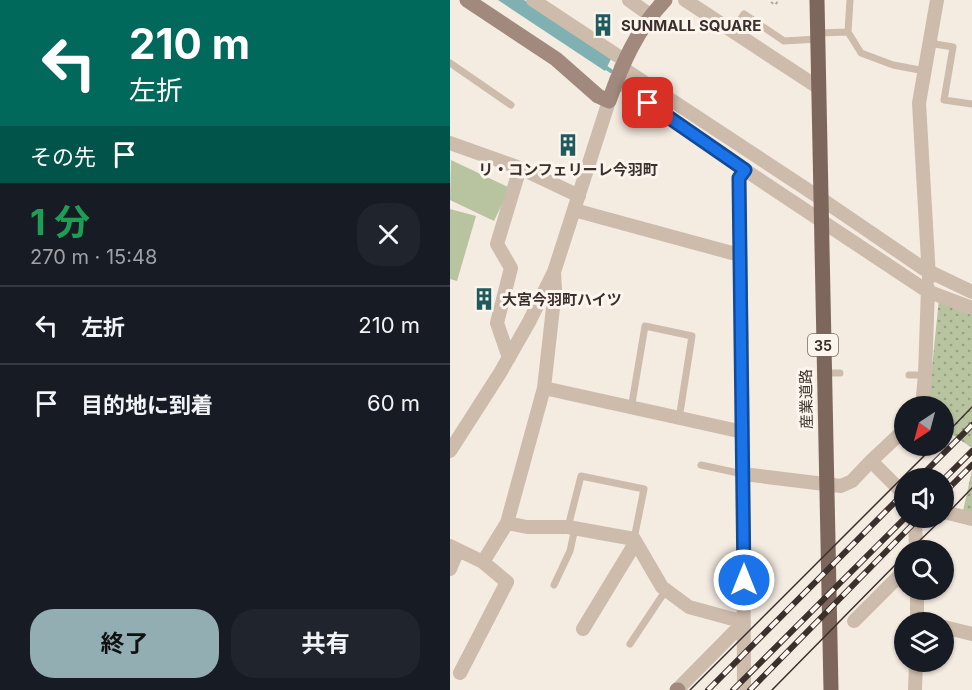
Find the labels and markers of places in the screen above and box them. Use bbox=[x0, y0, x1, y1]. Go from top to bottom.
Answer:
building icon: SUNMALL SQUARE bbox=[590, 12, 616, 38]
place label: SUNMALL SQUARE bbox=[621, 16, 761, 35]
pin bbox=[622, 77, 673, 128]
building icon: リ・コンフェリーレ今羽町 bbox=[555, 132, 581, 158]
place label: リ・コンフェリーレ今羽町 bbox=[478, 160, 658, 179]
building icon: 大宮今羽町ハイツ bbox=[471, 286, 497, 312]
place label: 大宮今羽町ハイツ bbox=[502, 290, 622, 309]

